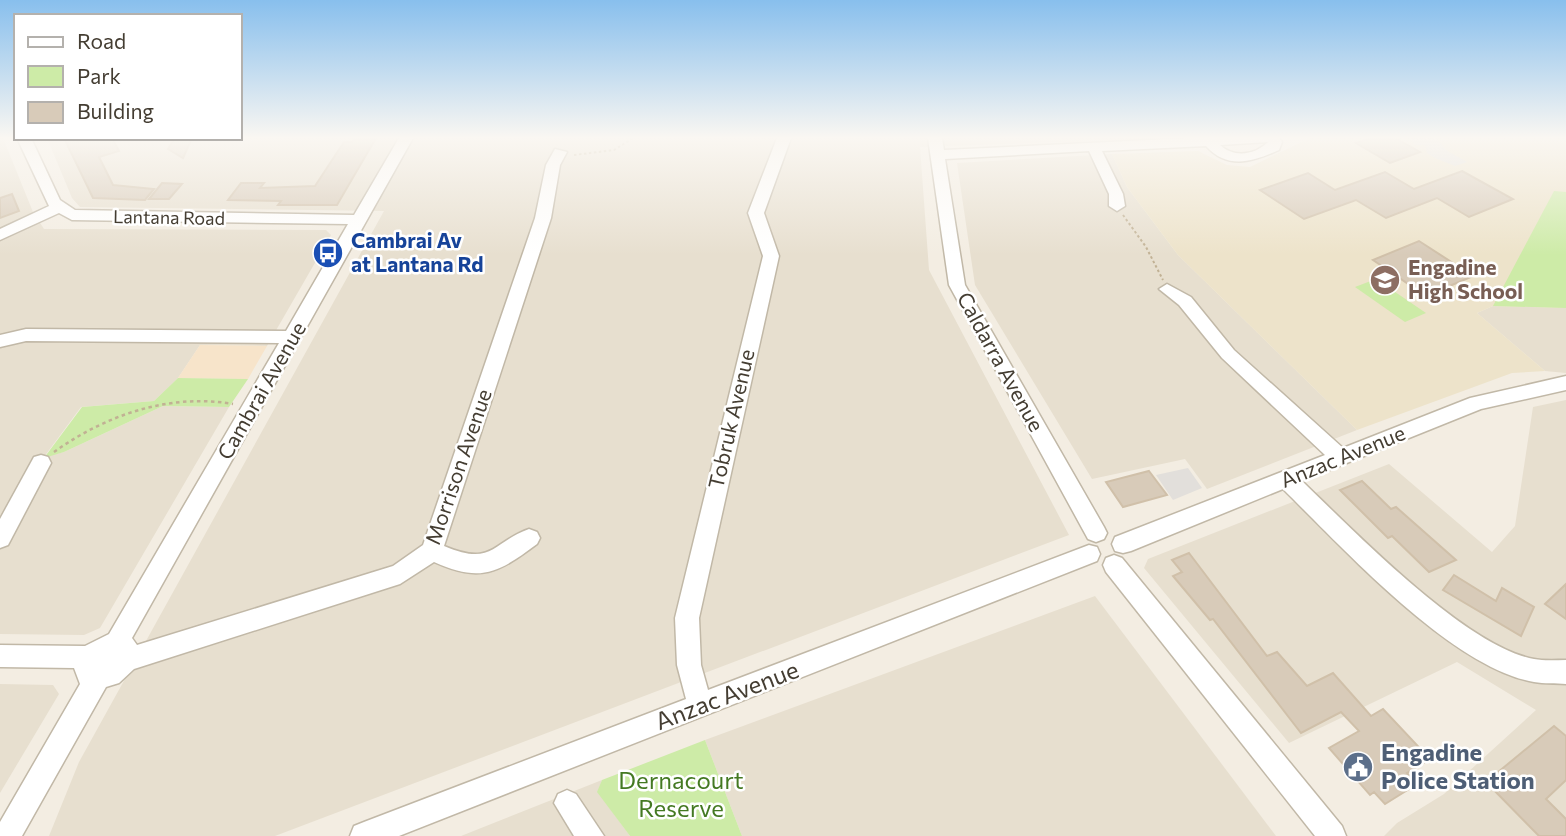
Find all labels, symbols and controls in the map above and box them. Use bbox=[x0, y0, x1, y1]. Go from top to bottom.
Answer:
legend bbox=[14, 14, 242, 140]
text: Road bbox=[77, 28, 126, 53]
text: Park bbox=[77, 63, 121, 88]
text: Building bbox=[77, 98, 154, 123]
street label: Lantana Road bbox=[113, 205, 225, 229]
place label: Cambrai Av at Lantana Rd bbox=[351, 227, 484, 276]
bus stop icon: Cambrai Av at Lantana Rd bbox=[311, 236, 345, 270]
place label: Engadine High School bbox=[1408, 254, 1523, 303]
school or university icon: Engadine High School bbox=[1368, 263, 1402, 297]
street label: Caldarra Avenue bbox=[953, 287, 1050, 435]
street label: Cambrai Avenue bbox=[211, 317, 310, 463]
street label: Tobruk Avenue bbox=[702, 347, 759, 491]
street label: Morrison Avenue bbox=[419, 385, 496, 548]
street label: Anzac Avenue bbox=[1276, 419, 1408, 492]
street label: Anzac Avenue bbox=[651, 654, 802, 735]
place label: Engadine Police Station bbox=[1381, 737, 1535, 794]
public building icon: Engadine Police Station bbox=[1341, 750, 1375, 784]
park label: Dernacourt Reserve bbox=[618, 765, 744, 822]

